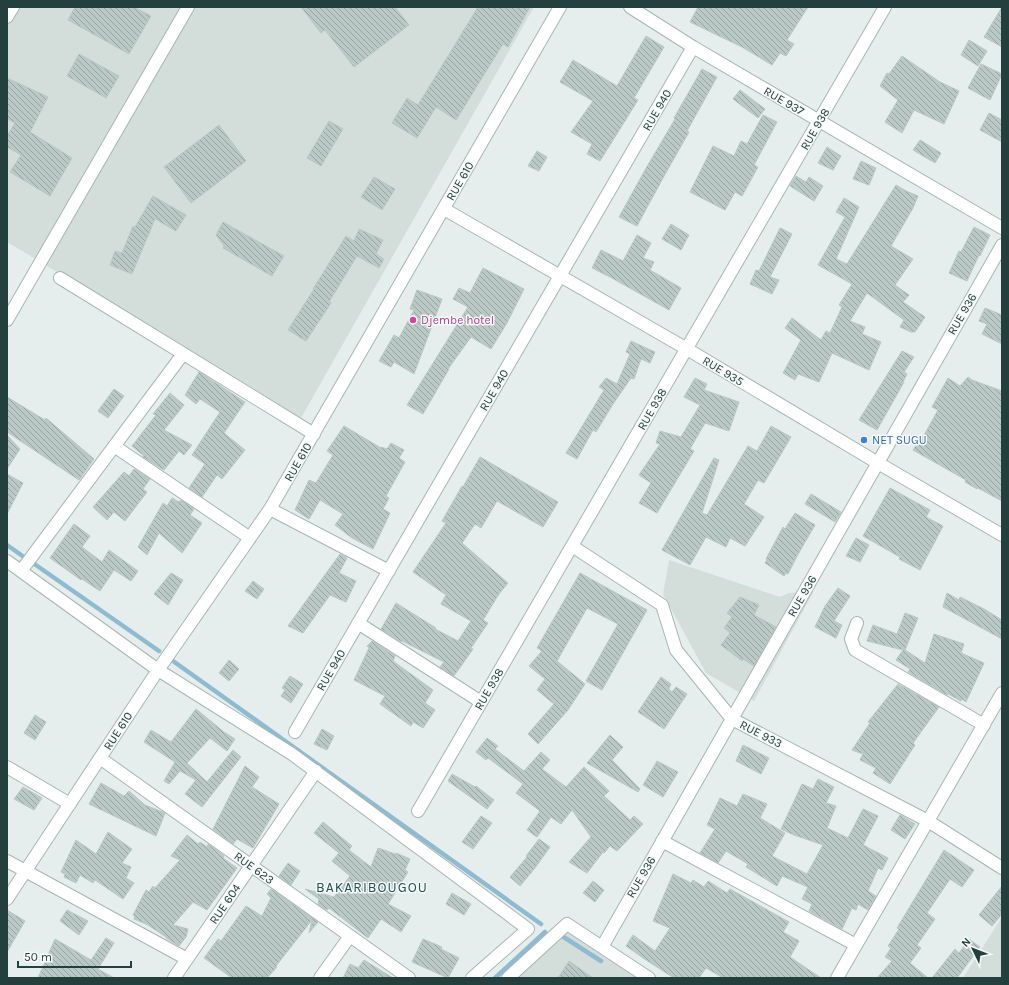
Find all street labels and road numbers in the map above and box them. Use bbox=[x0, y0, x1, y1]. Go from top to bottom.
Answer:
street label: RUE 937 bbox=[761, 84, 807, 118]
street label: RUE 940 bbox=[640, 87, 674, 133]
street label: RUE 938 bbox=[797, 105, 833, 153]
street label: RUE 610 bbox=[443, 159, 477, 203]
street label: RUE 936 bbox=[945, 291, 980, 337]
street label: RUE 935 bbox=[700, 353, 746, 389]
street label: RUE 940 bbox=[477, 367, 511, 413]
street label: RUE 938 bbox=[634, 385, 670, 433]
street label: RUE 610 bbox=[281, 440, 315, 484]
street label: RUE 936 bbox=[785, 573, 820, 619]
street label: RUE 940 bbox=[314, 647, 348, 693]
street label: RUE 938 bbox=[471, 665, 507, 713]
street label: RUE 610 bbox=[100, 709, 136, 753]
street label: RUE 933 bbox=[737, 717, 785, 751]
street label: RUE 623 bbox=[231, 849, 277, 887]
street label: RUE 936 bbox=[624, 854, 659, 900]
street label: RUE 604 bbox=[206, 881, 244, 927]

